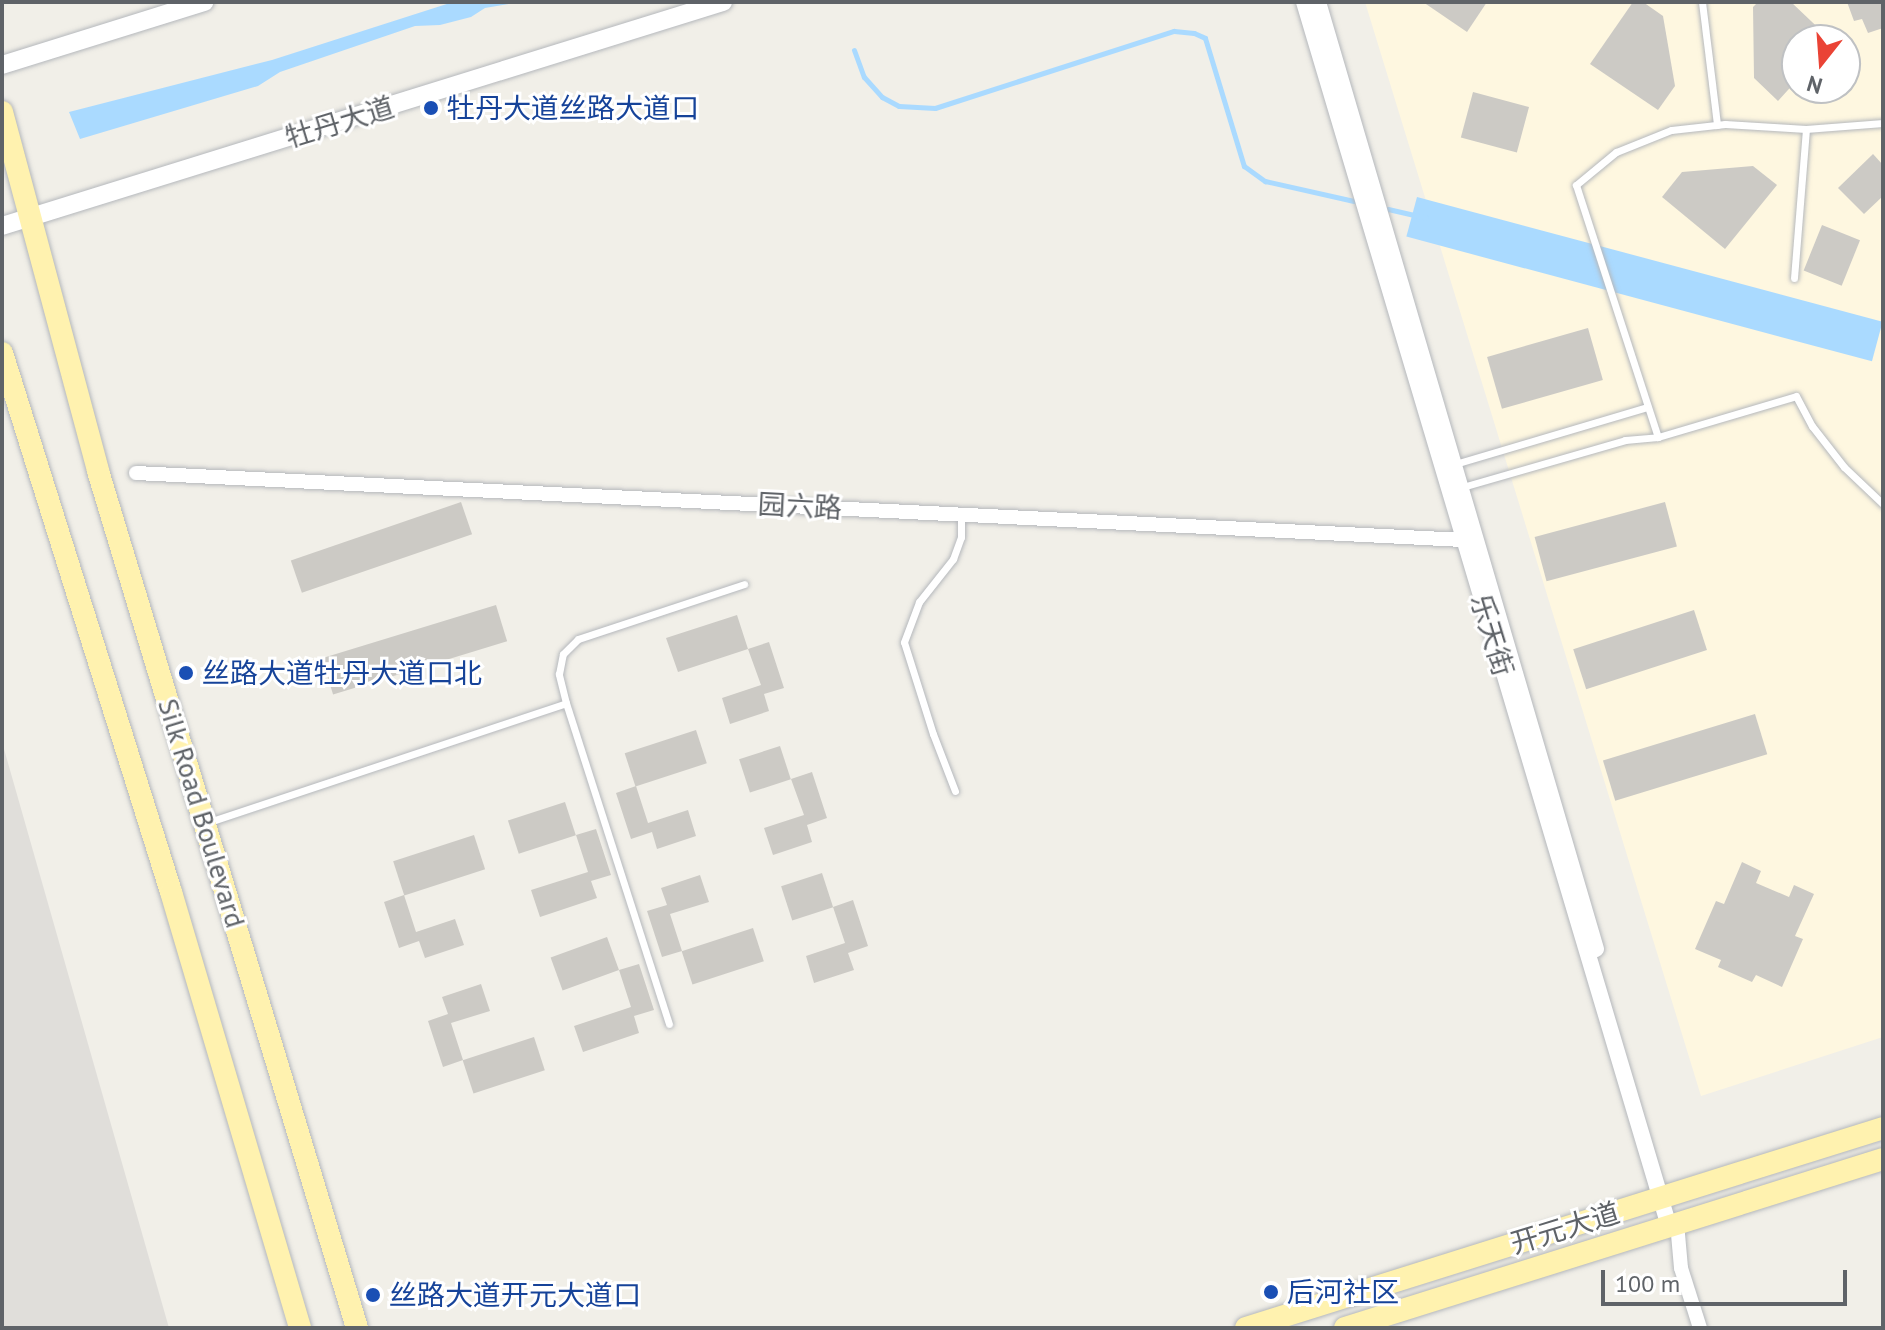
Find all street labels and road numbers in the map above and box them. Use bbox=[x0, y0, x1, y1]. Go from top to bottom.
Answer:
street label: 牡丹大道 bbox=[282, 90, 398, 154]
street label: 园六路 bbox=[757, 487, 843, 525]
street label: 乐天街 bbox=[1464, 590, 1520, 680]
street label: Silk Road Boulevard bbox=[151, 694, 253, 932]
street label: 开元大道 bbox=[1507, 1196, 1623, 1260]

